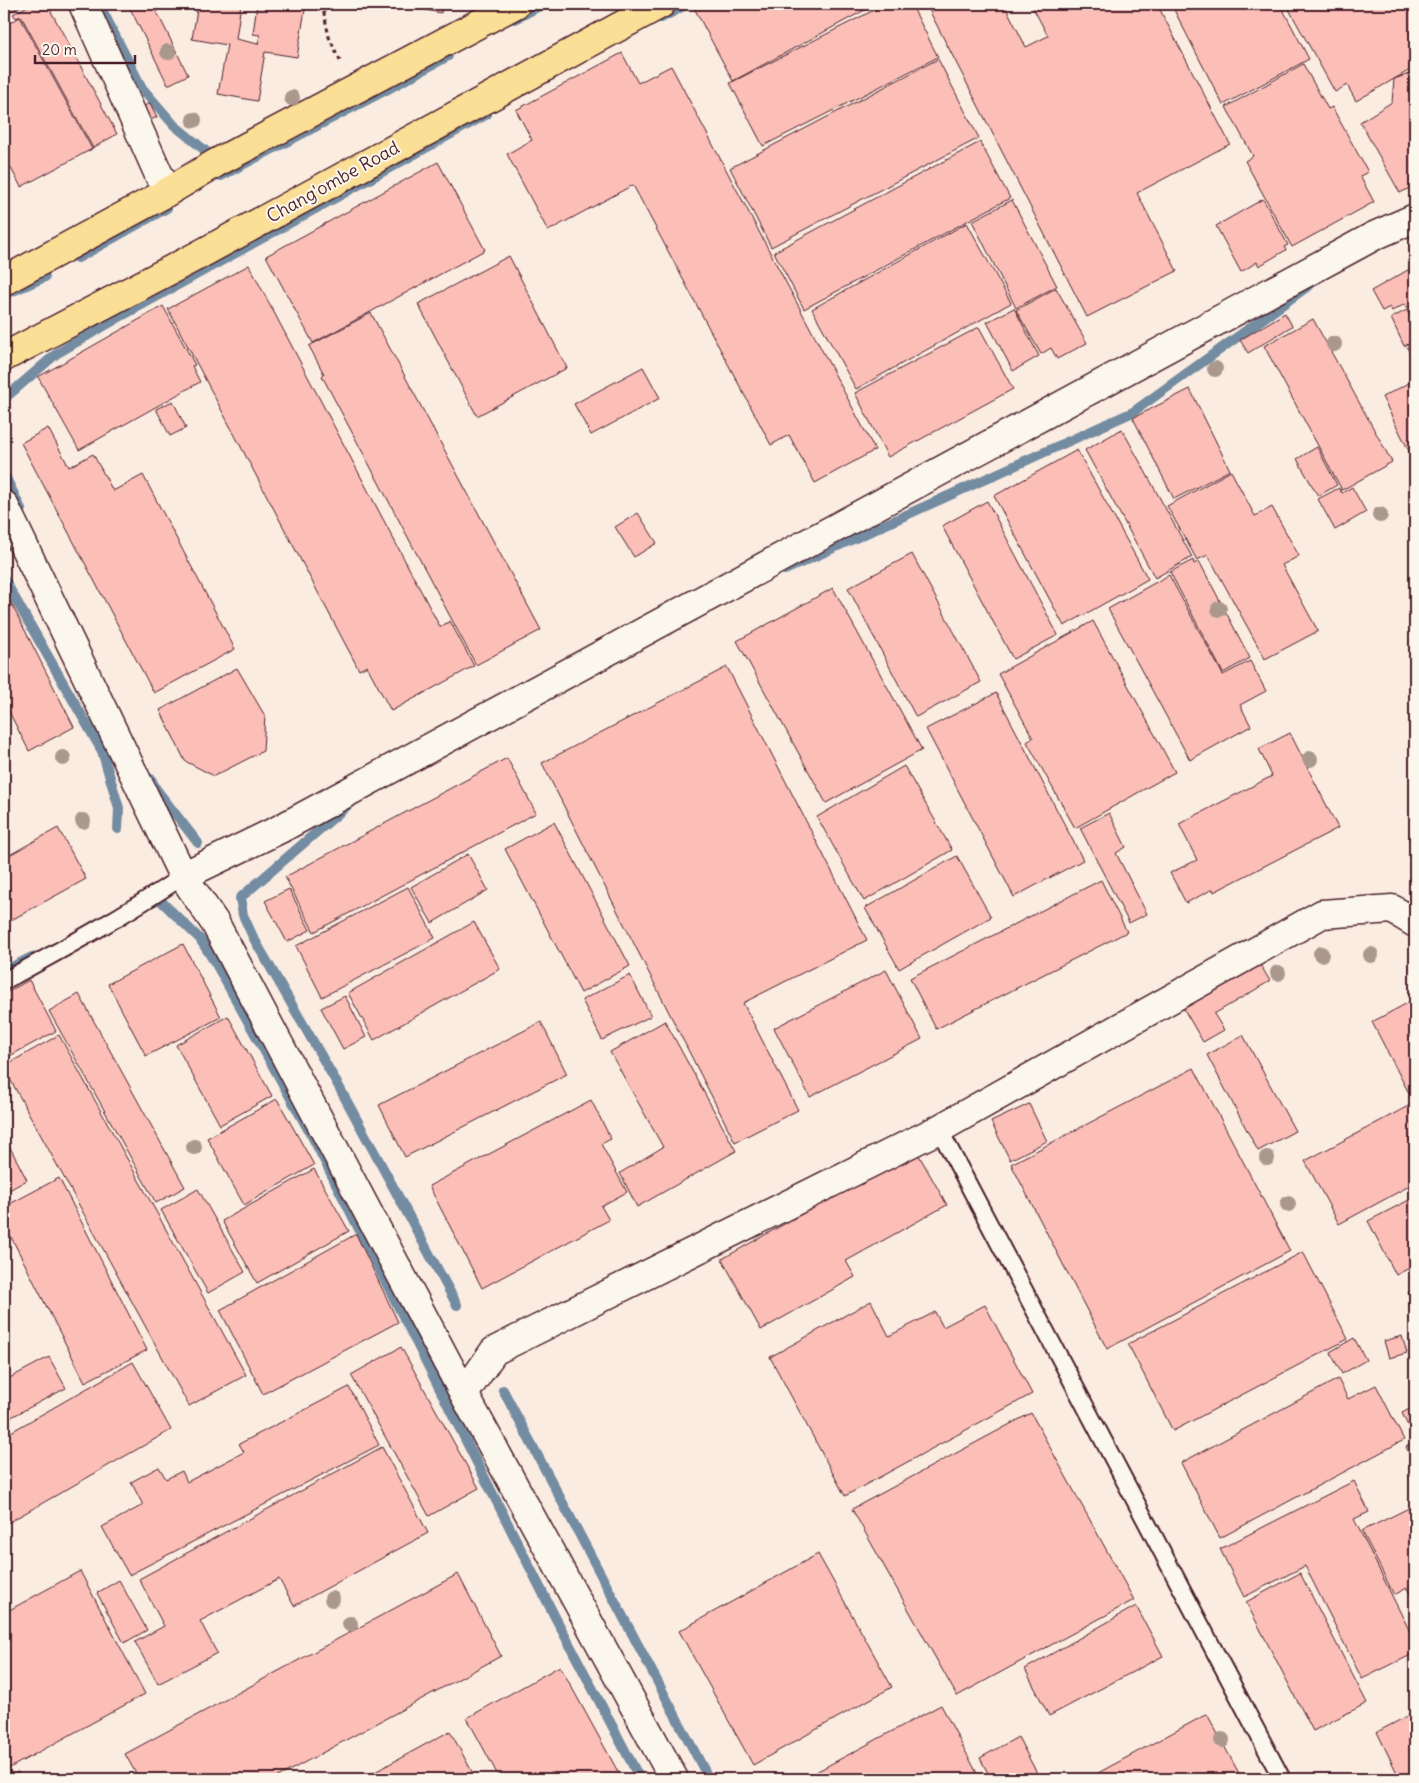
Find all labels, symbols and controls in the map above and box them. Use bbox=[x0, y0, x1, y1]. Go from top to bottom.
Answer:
scale bar bbox=[35, 32, 135, 64]
text: 20 m bbox=[42, 40, 77, 59]
street label: Chang'ombe Road bbox=[262, 135, 403, 228]

